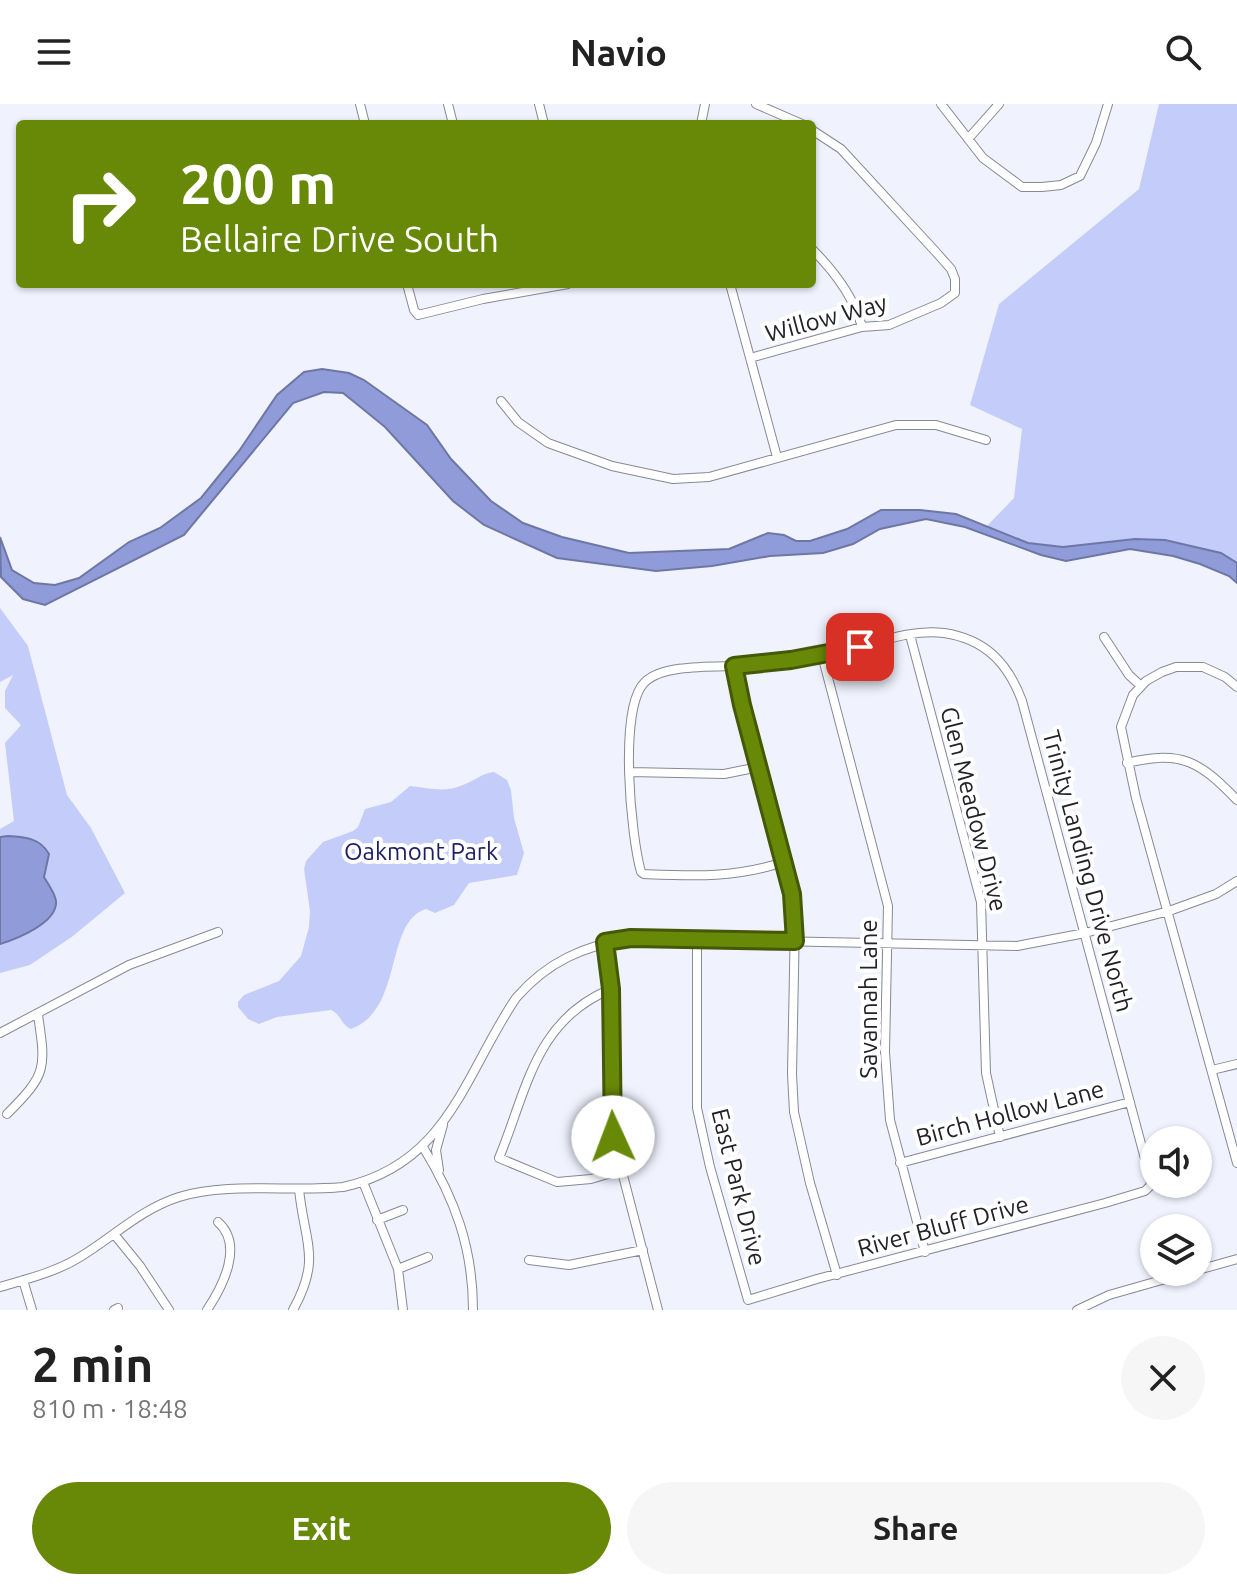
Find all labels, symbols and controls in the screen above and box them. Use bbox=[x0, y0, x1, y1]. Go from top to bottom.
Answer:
icon: menu bbox=[32, 30, 76, 74]
icon: search bbox=[1161, 30, 1205, 74]
text: Navio bbox=[570, 32, 667, 73]
icon: right bbox=[48, 152, 152, 256]
text: 200 m bbox=[180, 152, 336, 215]
text: Bellaire Drive South bbox=[180, 218, 499, 259]
street label: Willow Way bbox=[762, 289, 890, 347]
pin bbox=[826, 613, 894, 681]
icon: arrive bbox=[838, 625, 882, 669]
street label: Glen Meadow Drive bbox=[935, 704, 1013, 914]
street label: Trinity Landing Drive North bbox=[1037, 727, 1139, 1015]
park label: Oakmont Park bbox=[344, 838, 498, 865]
street label: Savannah Lane bbox=[855, 919, 882, 1079]
street label: Birch Hollow Lane bbox=[913, 1075, 1107, 1151]
position arrow bbox=[571, 1095, 655, 1179]
street label: East Park Drive bbox=[706, 1106, 772, 1268]
map controls bbox=[1140, 1126, 1212, 1286]
button: sound bbox=[1140, 1126, 1212, 1198]
street label: River Bluff Drive bbox=[854, 1190, 1032, 1262]
button: layers bbox=[1140, 1214, 1212, 1286]
button: close bbox=[1121, 1336, 1205, 1420]
text: 2 min bbox=[32, 1337, 153, 1391]
text: 810 m · 18:48 bbox=[32, 1394, 188, 1423]
button: Exit bbox=[32, 1482, 611, 1574]
button: Share bbox=[627, 1482, 1205, 1574]

